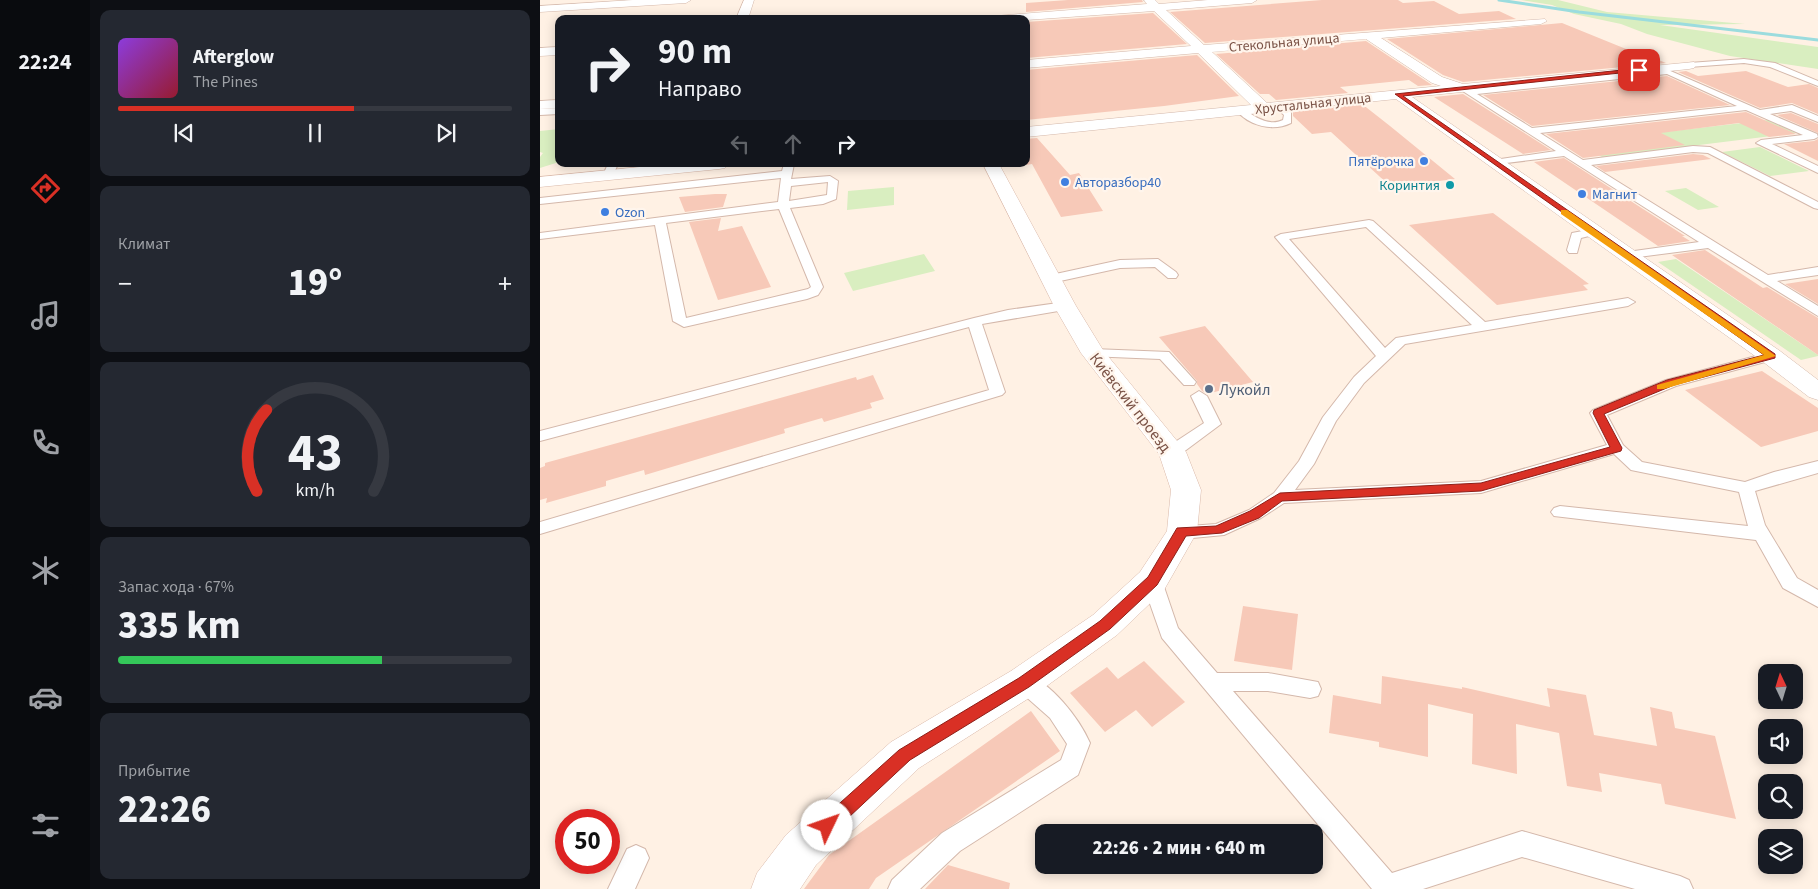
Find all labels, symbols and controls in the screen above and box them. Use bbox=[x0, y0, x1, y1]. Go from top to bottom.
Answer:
text: 90 m bbox=[658, 27, 732, 77]
street label: Стекольная улица bbox=[1228, 28, 1340, 58]
icon: right bbox=[575, 35, 640, 100]
text: Afterglow bbox=[193, 44, 274, 71]
text: 22:24 bbox=[18, 46, 72, 78]
pin bbox=[1618, 49, 1660, 91]
icon: arrive bbox=[1625, 56, 1653, 84]
text: The Pines bbox=[193, 71, 258, 93]
text: Направо bbox=[658, 73, 742, 105]
street label: Хрустальная улица bbox=[1254, 88, 1372, 120]
icon: previous bbox=[170, 119, 198, 147]
icon: pause bbox=[301, 119, 329, 147]
icon: next bbox=[432, 119, 460, 147]
icon: left bbox=[726, 130, 754, 158]
icon: ahead bbox=[779, 130, 807, 158]
icon: right bbox=[832, 130, 860, 158]
place label: Пятёрочка bbox=[1348, 152, 1414, 172]
marker: Пятёрочка bbox=[1418, 155, 1430, 167]
icon: directions bbox=[28, 171, 63, 206]
place label: Авторазбор40 bbox=[1075, 173, 1161, 193]
marker: Авторазбор40 bbox=[1059, 176, 1071, 188]
place label: Коринтия bbox=[1379, 176, 1440, 196]
marker: Коринтия bbox=[1444, 179, 1456, 191]
place label: Магнит bbox=[1592, 185, 1638, 205]
marker: Магнит bbox=[1576, 188, 1588, 200]
place label: Ozon bbox=[615, 203, 645, 223]
marker: Ozon bbox=[599, 206, 611, 218]
text: Климат bbox=[118, 233, 170, 255]
text: 19° bbox=[288, 256, 342, 310]
text: − bbox=[118, 264, 132, 304]
text: + bbox=[498, 264, 512, 304]
icon: music bbox=[28, 298, 63, 333]
street label: Киёвский проезд bbox=[1084, 348, 1176, 457]
place label: Лукойл bbox=[1219, 379, 1270, 401]
marker: Лукойл bbox=[1203, 383, 1215, 395]
text: 43 bbox=[288, 417, 342, 491]
icon: phone bbox=[28, 425, 63, 460]
text: km/h bbox=[295, 478, 335, 503]
icon: climate bbox=[28, 553, 63, 588]
text: Запас хода · 67% bbox=[118, 576, 234, 598]
text: 335 km bbox=[118, 599, 240, 653]
north arrow bbox=[1758, 664, 1802, 709]
map controls bbox=[1758, 664, 1803, 874]
icon: car bbox=[28, 680, 63, 715]
button: sound bbox=[1758, 719, 1803, 764]
text: Прибытие bbox=[118, 760, 190, 782]
button: search bbox=[1758, 774, 1803, 819]
text: 22:26 bbox=[118, 783, 211, 837]
position arrow bbox=[800, 799, 852, 851]
icon: filters bbox=[28, 808, 63, 843]
speed limit sign: 50 bbox=[555, 809, 620, 874]
button: layers bbox=[1758, 829, 1803, 874]
text: 22:26 · 2 мин · 640 m bbox=[1093, 835, 1265, 862]

